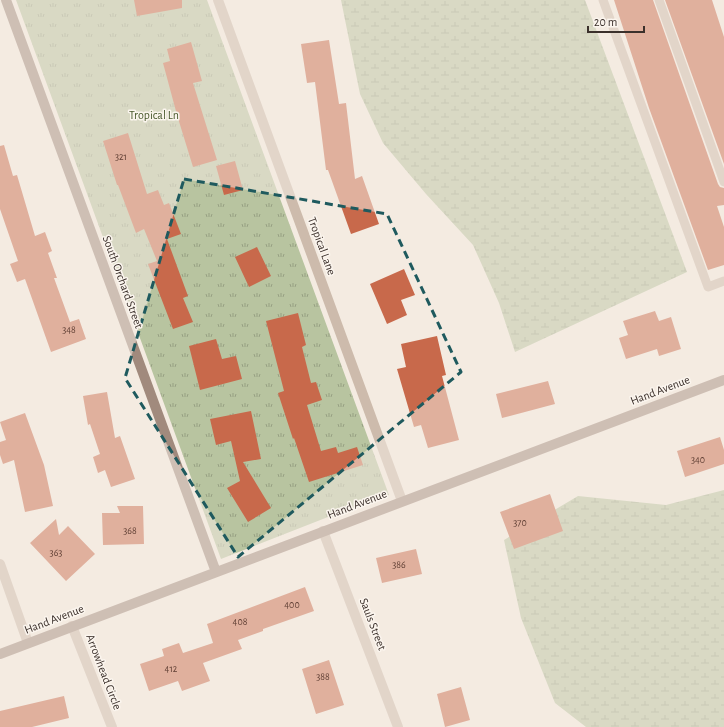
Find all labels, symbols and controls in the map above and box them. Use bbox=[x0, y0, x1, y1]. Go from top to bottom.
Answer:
scale bar bbox=[588, 8, 644, 34]
text: 20 m bbox=[594, 16, 617, 28]
park label: Tropical Ln bbox=[129, 109, 179, 121]
house number: 321 bbox=[115, 152, 127, 162]
street label: Tropical Lane bbox=[306, 215, 338, 277]
street label: South Orchard Street bbox=[101, 234, 145, 330]
house number: 348 bbox=[62, 325, 76, 335]
street label: Hand Avenue bbox=[629, 373, 691, 407]
house number: 340 bbox=[691, 455, 705, 465]
street label: Hand Avenue bbox=[326, 487, 388, 521]
house number: 370 bbox=[513, 518, 527, 528]
house number: 368 bbox=[123, 526, 137, 536]
house number: 363 bbox=[50, 548, 62, 558]
house number: 386 bbox=[392, 560, 406, 570]
street label: Sauls Street bbox=[358, 596, 388, 652]
house number: 400 bbox=[284, 600, 300, 610]
street label: Hand Avenue bbox=[23, 602, 85, 636]
house number: 408 bbox=[233, 617, 248, 627]
street label: Arrowhead Circle bbox=[84, 633, 124, 711]
house number: 412 bbox=[165, 664, 178, 674]
house number: 388 bbox=[316, 672, 330, 682]

